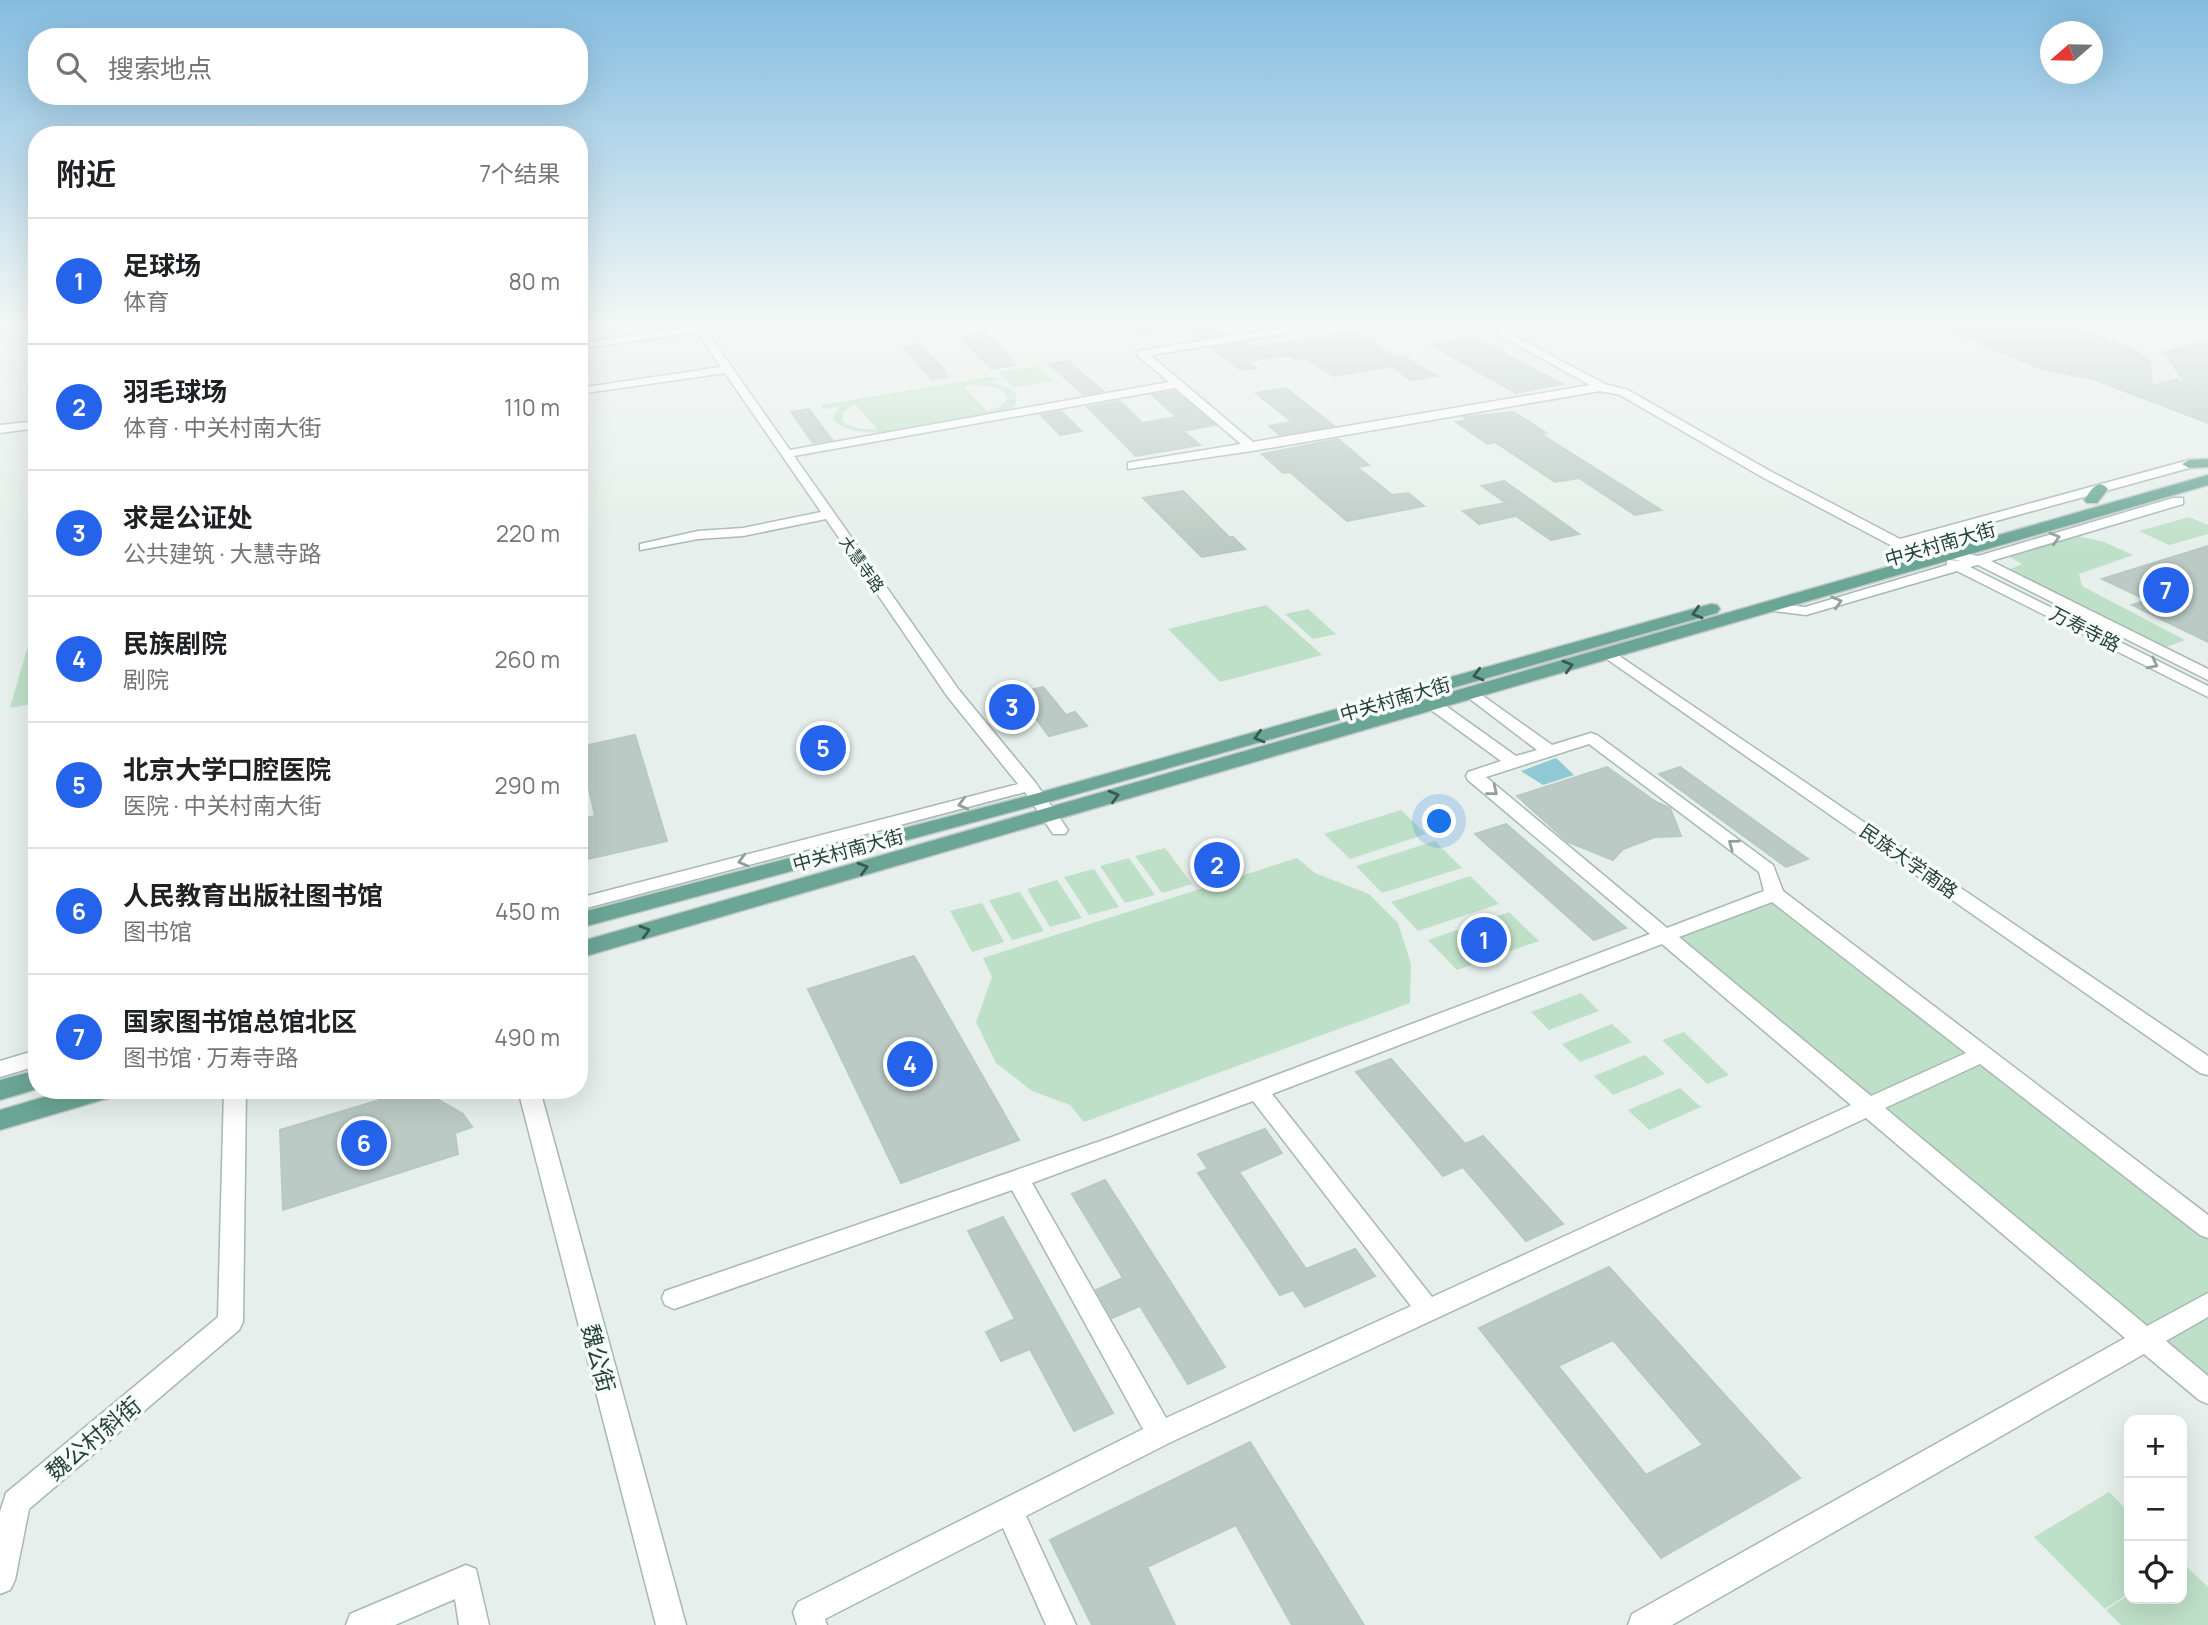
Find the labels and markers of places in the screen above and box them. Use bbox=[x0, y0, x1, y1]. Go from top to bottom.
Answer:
pin: 7 bbox=[2143, 564, 2189, 616]
pin: 3 bbox=[989, 681, 1035, 733]
pin: 5 bbox=[800, 722, 846, 774]
pin: 2 bbox=[1194, 839, 1240, 891]
pin: 1 bbox=[1461, 914, 1507, 966]
pin: 4 bbox=[887, 1038, 933, 1090]
pin: 6 bbox=[341, 1117, 387, 1169]

